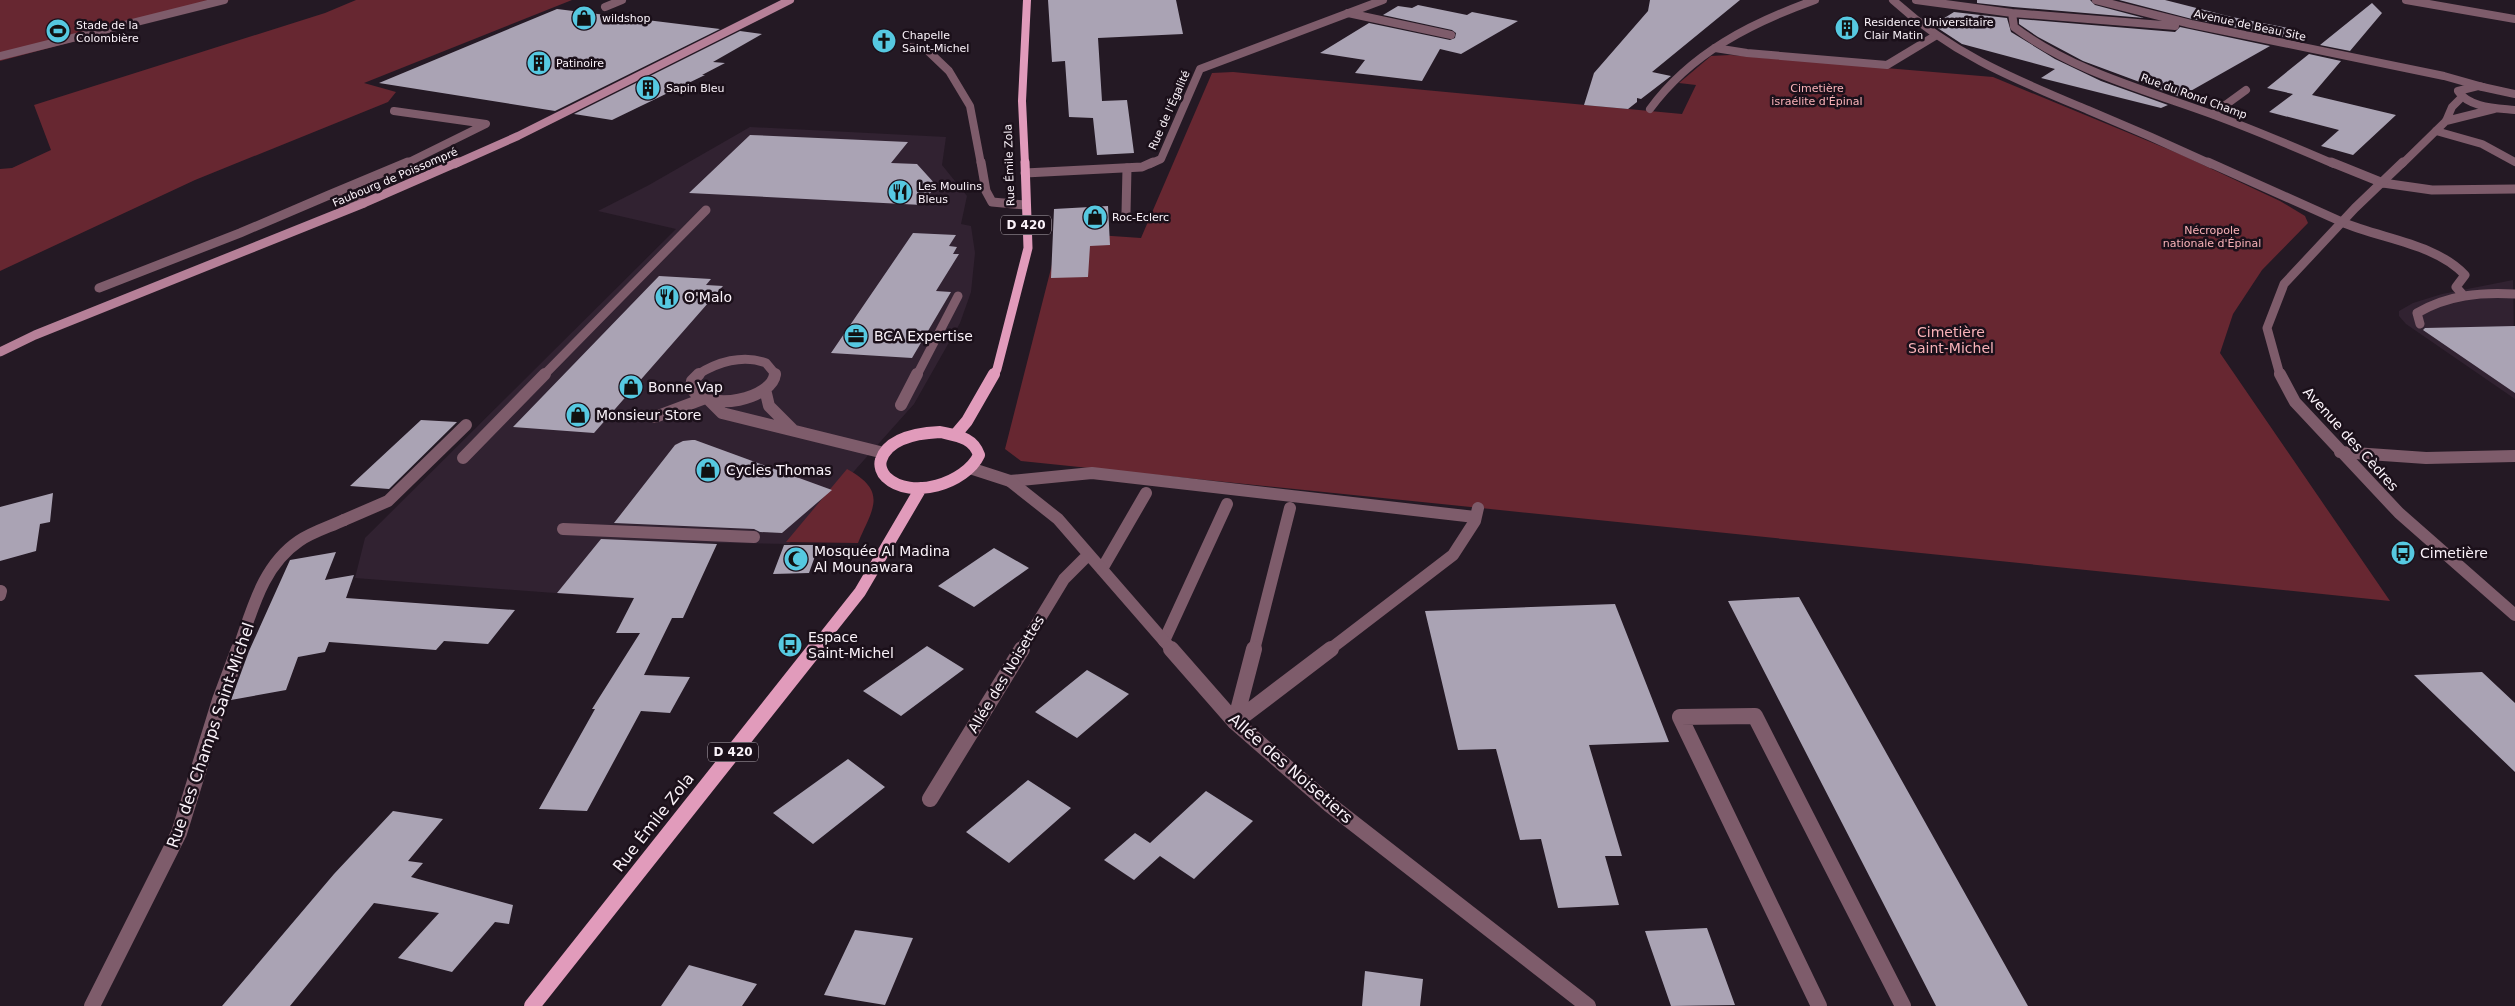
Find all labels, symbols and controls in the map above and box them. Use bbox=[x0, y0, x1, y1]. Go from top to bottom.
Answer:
shop icon: wildshop bbox=[571, 5, 597, 31]
street label: Avenue de Beau Site bbox=[2193, 7, 2307, 44]
place label: wildshop bbox=[602, 12, 651, 25]
building icon: Residence Universitaire Clair Matin bbox=[1834, 15, 1860, 41]
place label: Residence Universitaire Clair Matin bbox=[1864, 16, 1994, 42]
sports icon: Stade de la Colombière bbox=[45, 18, 71, 44]
place label: Stade de la Colombière bbox=[76, 19, 139, 45]
church icon: Chapelle Saint-Michel bbox=[871, 28, 897, 54]
place label: Chapelle Saint-Michel bbox=[902, 29, 969, 55]
building icon: Patinoire bbox=[526, 50, 552, 76]
place label: Patinoire bbox=[556, 57, 604, 70]
street label: Rue de l'Égalité bbox=[1146, 68, 1193, 152]
street label: Rue du Rond Champ bbox=[2139, 71, 2249, 122]
building icon: Sapin Bleu bbox=[635, 75, 661, 101]
place label: Sapin Bleu bbox=[666, 82, 725, 95]
park label: Cimetière israélite d'Épinal bbox=[1771, 82, 1863, 108]
street label: Rue Émile Zola bbox=[1002, 124, 1017, 206]
street label: Faubourg de Poissompré bbox=[331, 145, 460, 210]
restaurant icon: Les Moulins Bleus bbox=[887, 179, 913, 205]
place label: Les Moulins Bleus bbox=[918, 180, 982, 206]
shop icon: Roc-Eclerc bbox=[1082, 204, 1108, 230]
place label: Roc-Eclerc bbox=[1112, 211, 1169, 224]
road number: D 420 bbox=[1001, 216, 1051, 234]
park label: Nécropole nationale d'Épinal bbox=[2163, 224, 2261, 250]
restaurant icon: O'Malo bbox=[654, 284, 680, 310]
place label: O'Malo bbox=[684, 289, 732, 305]
office icon: BCA Expertise bbox=[843, 323, 869, 349]
park label: Cimetière Saint-Michel bbox=[1908, 324, 1994, 356]
place label: BCA Expertise bbox=[874, 328, 973, 344]
shop icon: Bonne Vap bbox=[618, 374, 644, 400]
place label: Bonne Vap bbox=[648, 379, 723, 395]
street label: Avenue des Cèdres bbox=[2300, 384, 2402, 494]
shop icon: Monsieur Store bbox=[565, 402, 591, 428]
place label: Monsieur Store bbox=[596, 407, 701, 423]
shop icon: Cycles Thomas bbox=[695, 457, 721, 483]
place label: Cycles Thomas bbox=[726, 462, 832, 478]
bus stop icon: Cimetière bbox=[2390, 540, 2416, 566]
place label: Mosquée Al Madina Al Mounawara bbox=[814, 543, 950, 575]
place label: Cimetière bbox=[2420, 545, 2488, 561]
mosque icon: Mosquée Al Madina Al Mounawara bbox=[783, 546, 809, 572]
street label: Allée des Noisettes bbox=[965, 612, 1047, 736]
street label: Rue des Champs Saint-Michel bbox=[163, 620, 258, 850]
place label: Espace Saint-Michel bbox=[808, 629, 894, 661]
bus stop icon: Espace Saint-Michel bbox=[777, 632, 803, 658]
street label: Allée des Noisetiers bbox=[1225, 709, 1356, 827]
road number: D 420 bbox=[708, 742, 758, 762]
street label: Rue Émile Zola bbox=[609, 769, 698, 875]

